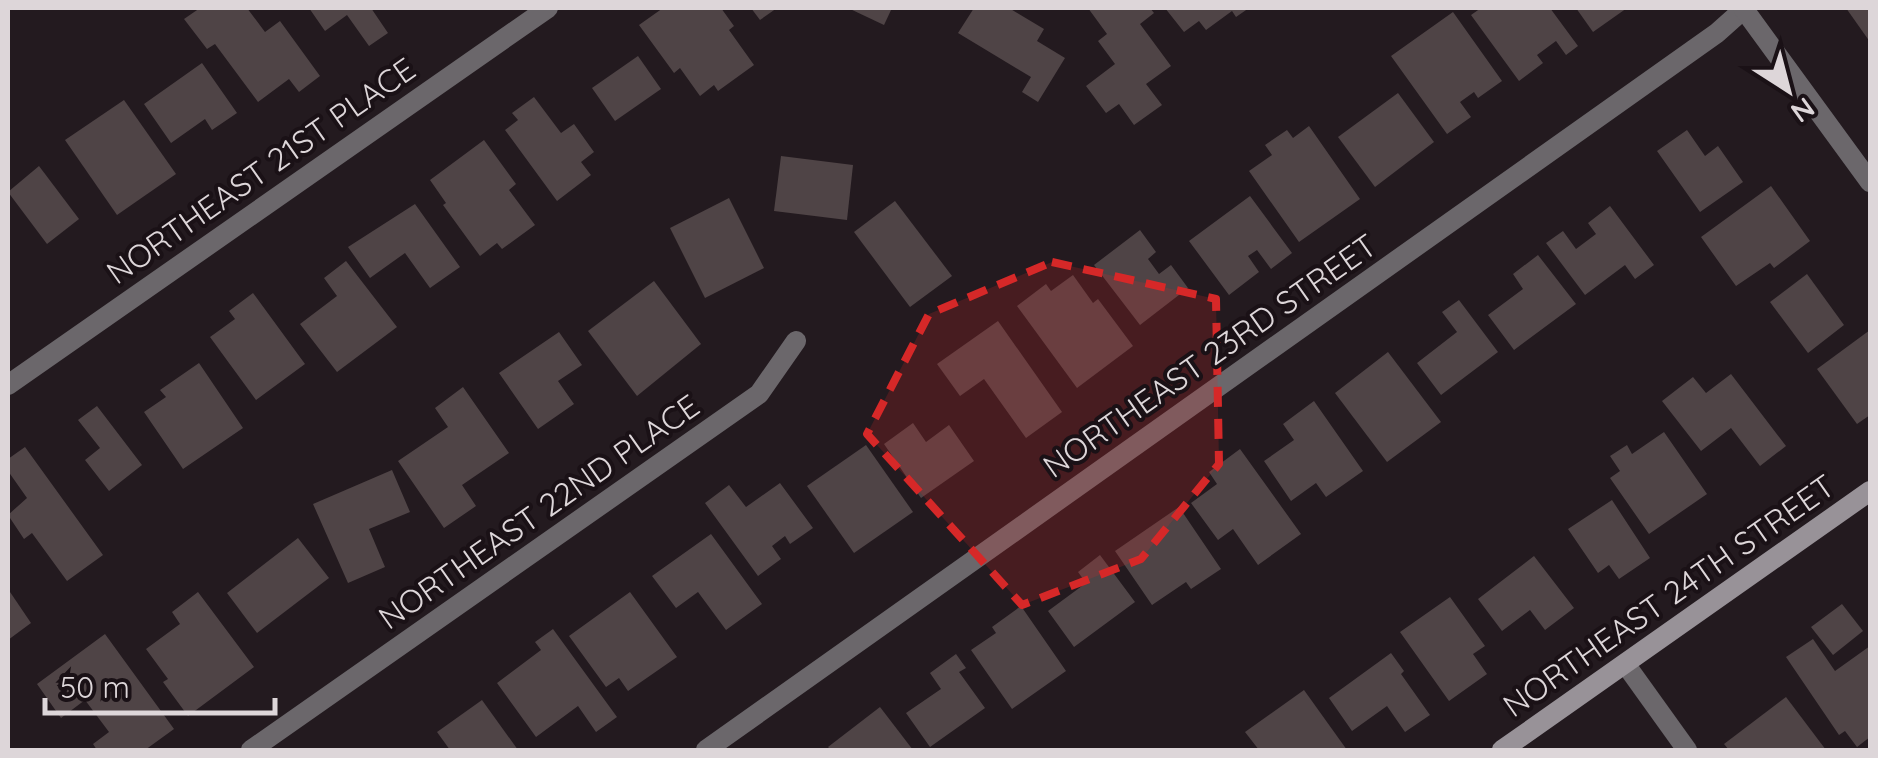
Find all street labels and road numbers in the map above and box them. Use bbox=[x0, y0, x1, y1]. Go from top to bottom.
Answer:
street label: NORTHEAST 21ST PLACE bbox=[98, 48, 422, 292]
street label: NORTHEAST 23RD STREET bbox=[1035, 225, 1384, 486]
street label: NORTHEAST 22ND PLACE bbox=[370, 385, 706, 637]
street label: NORTHEAST 24TH STREET bbox=[1495, 465, 1842, 725]

